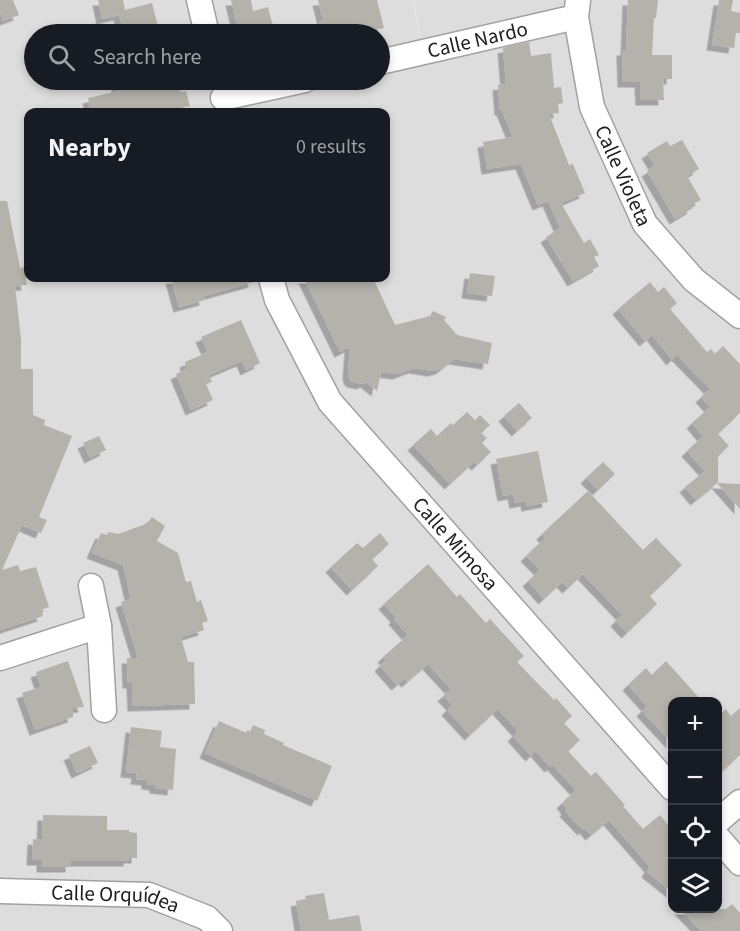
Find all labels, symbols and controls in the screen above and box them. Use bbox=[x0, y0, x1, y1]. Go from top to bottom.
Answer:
street label: Calle Nardo bbox=[424, 14, 531, 66]
search box bbox=[24, 24, 390, 90]
icon: search bbox=[45, 41, 78, 74]
text: Search here bbox=[93, 41, 201, 73]
street label: Calle Violeta bbox=[587, 120, 659, 231]
text: Nearby bbox=[48, 129, 131, 166]
text: 0 results bbox=[296, 133, 366, 161]
street label: Calle Mimosa bbox=[406, 490, 505, 597]
map controls bbox=[668, 697, 722, 913]
button: + bbox=[668, 697, 722, 751]
button: − bbox=[668, 751, 722, 805]
button: locate bbox=[668, 805, 722, 859]
button: layers bbox=[668, 859, 722, 913]
street label: Calle Orquídea bbox=[51, 877, 184, 921]

